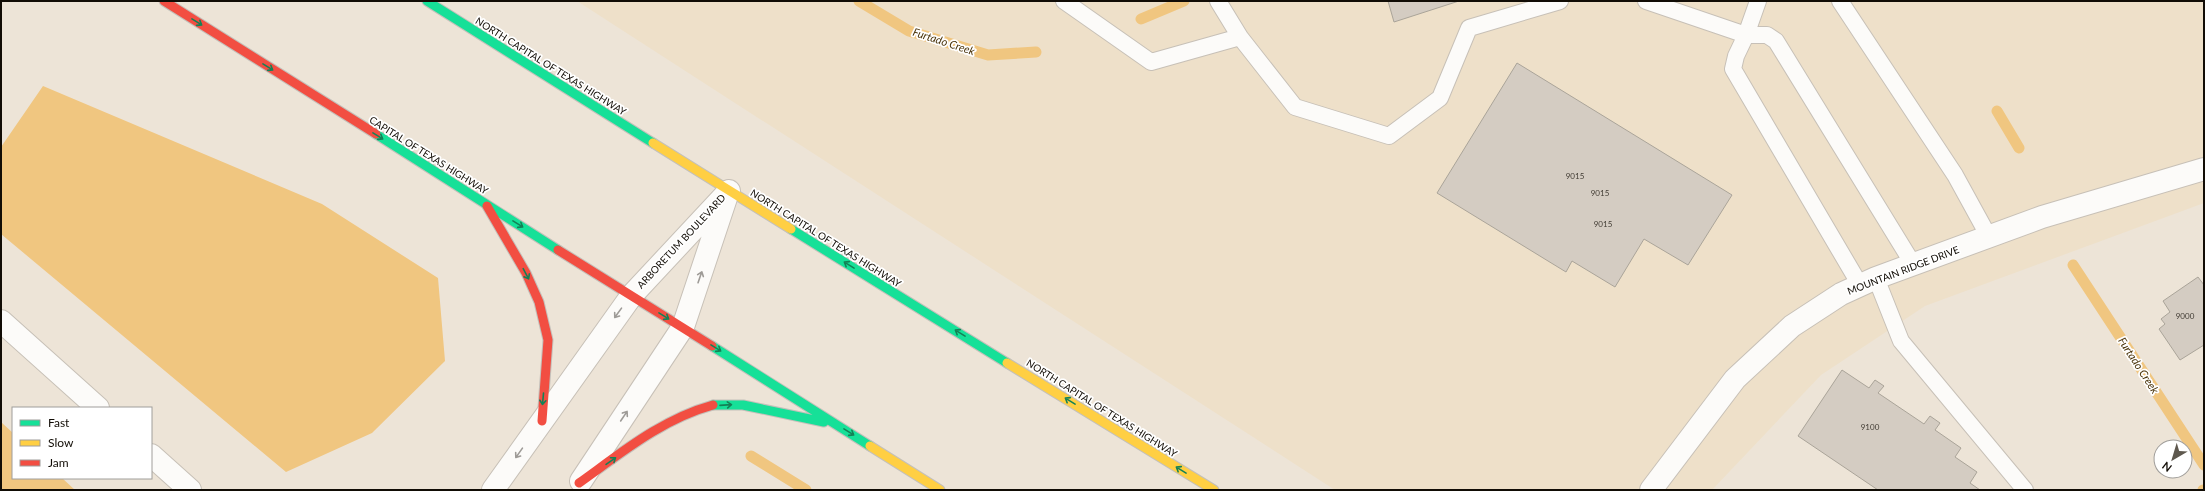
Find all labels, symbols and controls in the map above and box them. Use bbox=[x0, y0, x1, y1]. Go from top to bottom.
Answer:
street label: NORTH CAPITAL OF TEXAS HIGHWAY bbox=[473, 14, 629, 118]
one-way arrow bbox=[191, 18, 203, 26]
water label: Furtado Creek bbox=[911, 25, 977, 57]
one-way arrow bbox=[262, 63, 274, 71]
street label: CAPITAL OF TEXAS HIGHWAY bbox=[367, 113, 491, 197]
one-way arrow bbox=[372, 132, 383, 140]
house number: 9015 bbox=[1566, 171, 1585, 181]
street label: NORTH CAPITAL OF TEXAS HIGHWAY bbox=[748, 186, 904, 290]
house number: 9015 bbox=[1591, 188, 1610, 198]
street label: ARBORETUM BOULEVARD bbox=[634, 191, 728, 291]
house number: 9015 bbox=[1594, 219, 1613, 229]
one-way arrow bbox=[512, 220, 523, 228]
street label: MOUNTAIN RIDGE DRIVE bbox=[1845, 243, 1961, 297]
one-way arrow bbox=[844, 261, 855, 269]
one-way arrow bbox=[523, 267, 530, 279]
one-way arrow bbox=[696, 272, 704, 284]
one-way arrow bbox=[614, 308, 623, 319]
house number: 9000 bbox=[2176, 311, 2195, 321]
one-way arrow bbox=[658, 312, 670, 320]
one-way arrow bbox=[955, 329, 966, 337]
water label: Furtado Creek bbox=[2116, 334, 2162, 396]
one-way arrow bbox=[710, 345, 722, 353]
street label: NORTH CAPITAL OF TEXAS HIGHWAY bbox=[1024, 356, 1180, 460]
one-way arrow bbox=[540, 392, 547, 405]
one-way arrow bbox=[1064, 397, 1076, 405]
one-way arrow bbox=[719, 402, 732, 409]
legend bbox=[12, 407, 152, 479]
one-way arrow bbox=[620, 411, 628, 422]
text: Fast bbox=[48, 415, 70, 430]
house number: 9100 bbox=[1861, 422, 1880, 432]
one-way arrow bbox=[843, 429, 855, 437]
text: Slow bbox=[48, 435, 74, 450]
north arrow bbox=[2153, 439, 2193, 479]
one-way arrow bbox=[515, 447, 523, 458]
text: Jam bbox=[48, 455, 69, 470]
one-way arrow bbox=[605, 457, 616, 465]
text: N bbox=[2159, 460, 2174, 475]
one-way arrow bbox=[1175, 465, 1187, 473]

